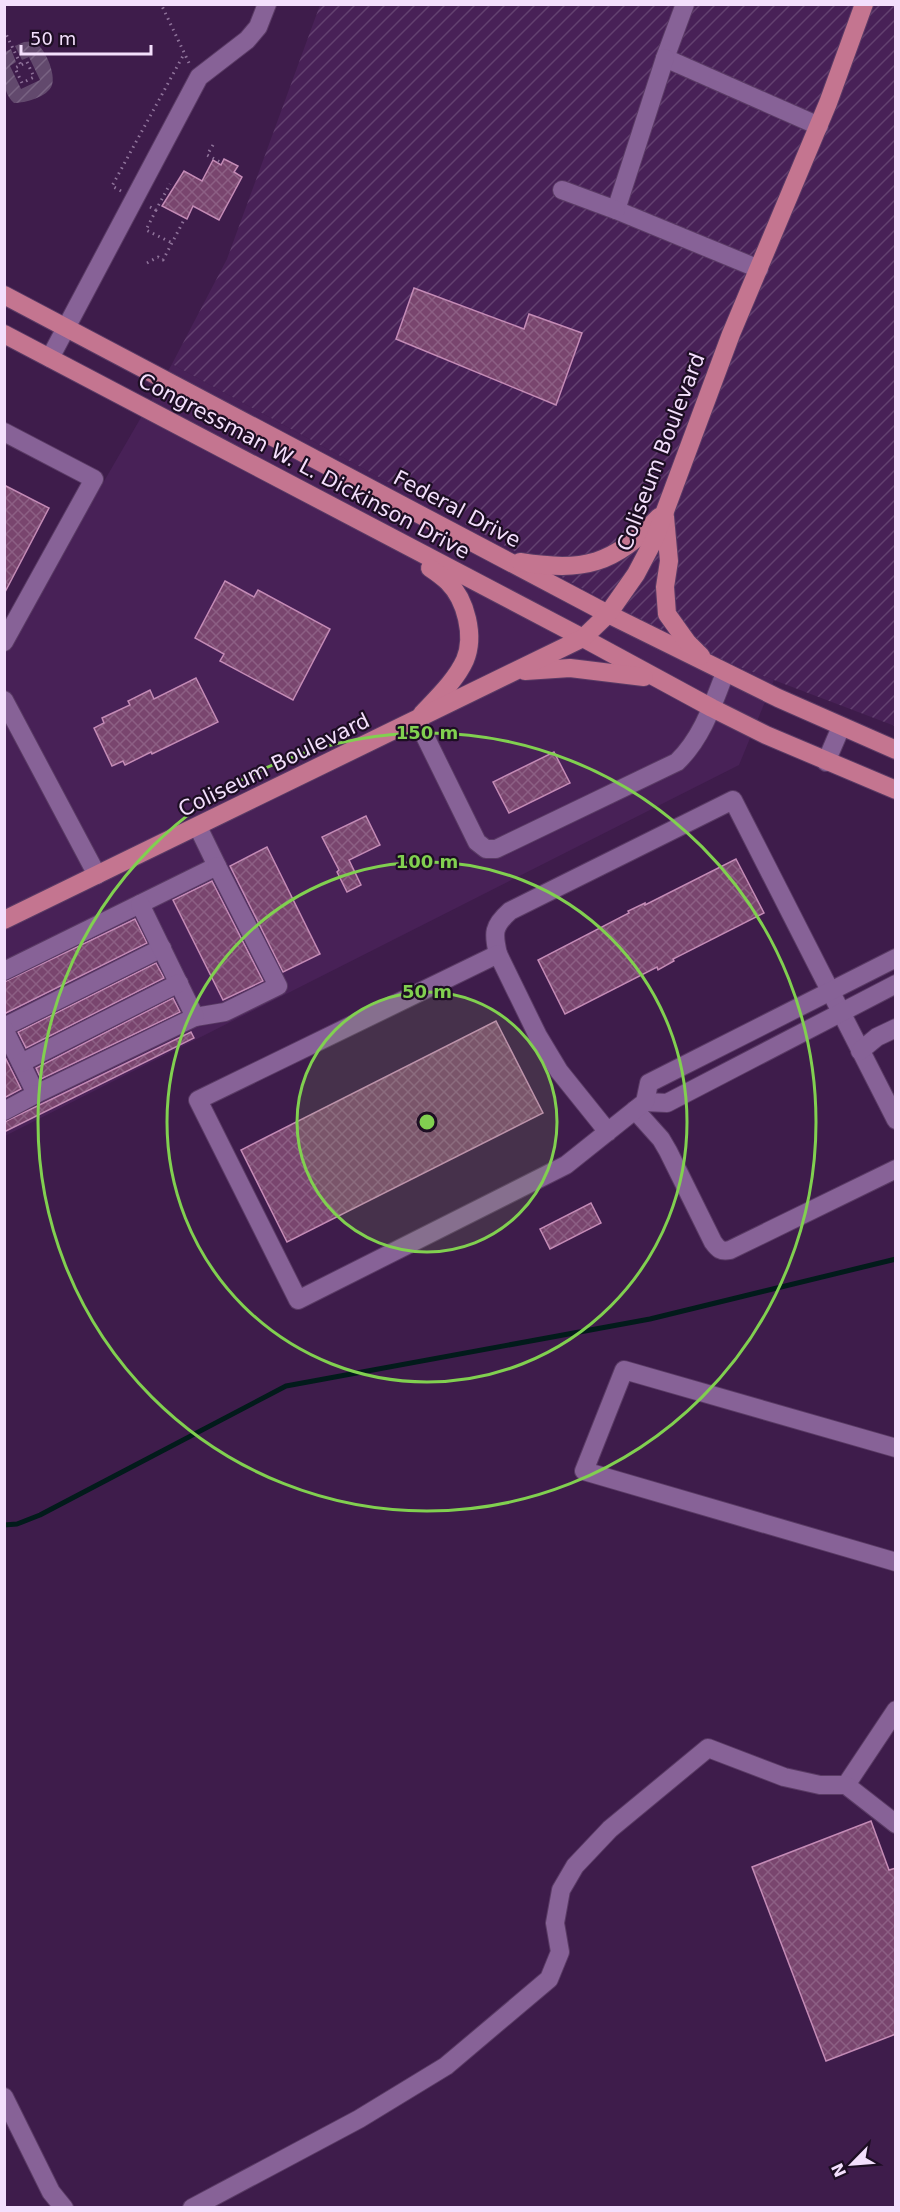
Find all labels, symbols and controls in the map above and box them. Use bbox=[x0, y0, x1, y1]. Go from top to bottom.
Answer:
scale bar bbox=[21, 18, 152, 56]
text: 50 m bbox=[30, 28, 76, 49]
street label: Coliseum Boulevard bbox=[612, 350, 710, 554]
street label: Congressman W. L. Dickinson Drive bbox=[134, 368, 474, 564]
street label: Federal Drive bbox=[390, 466, 524, 552]
street label: Coliseum Boulevard bbox=[174, 708, 374, 822]
text: 150 m bbox=[396, 722, 458, 743]
text: 100 m bbox=[396, 851, 458, 872]
text: 50 m bbox=[402, 981, 452, 1002]
centre of rings bbox=[417, 1112, 437, 1132]
north arrow bbox=[822, 2134, 882, 2194]
text: N bbox=[827, 2160, 850, 2180]

